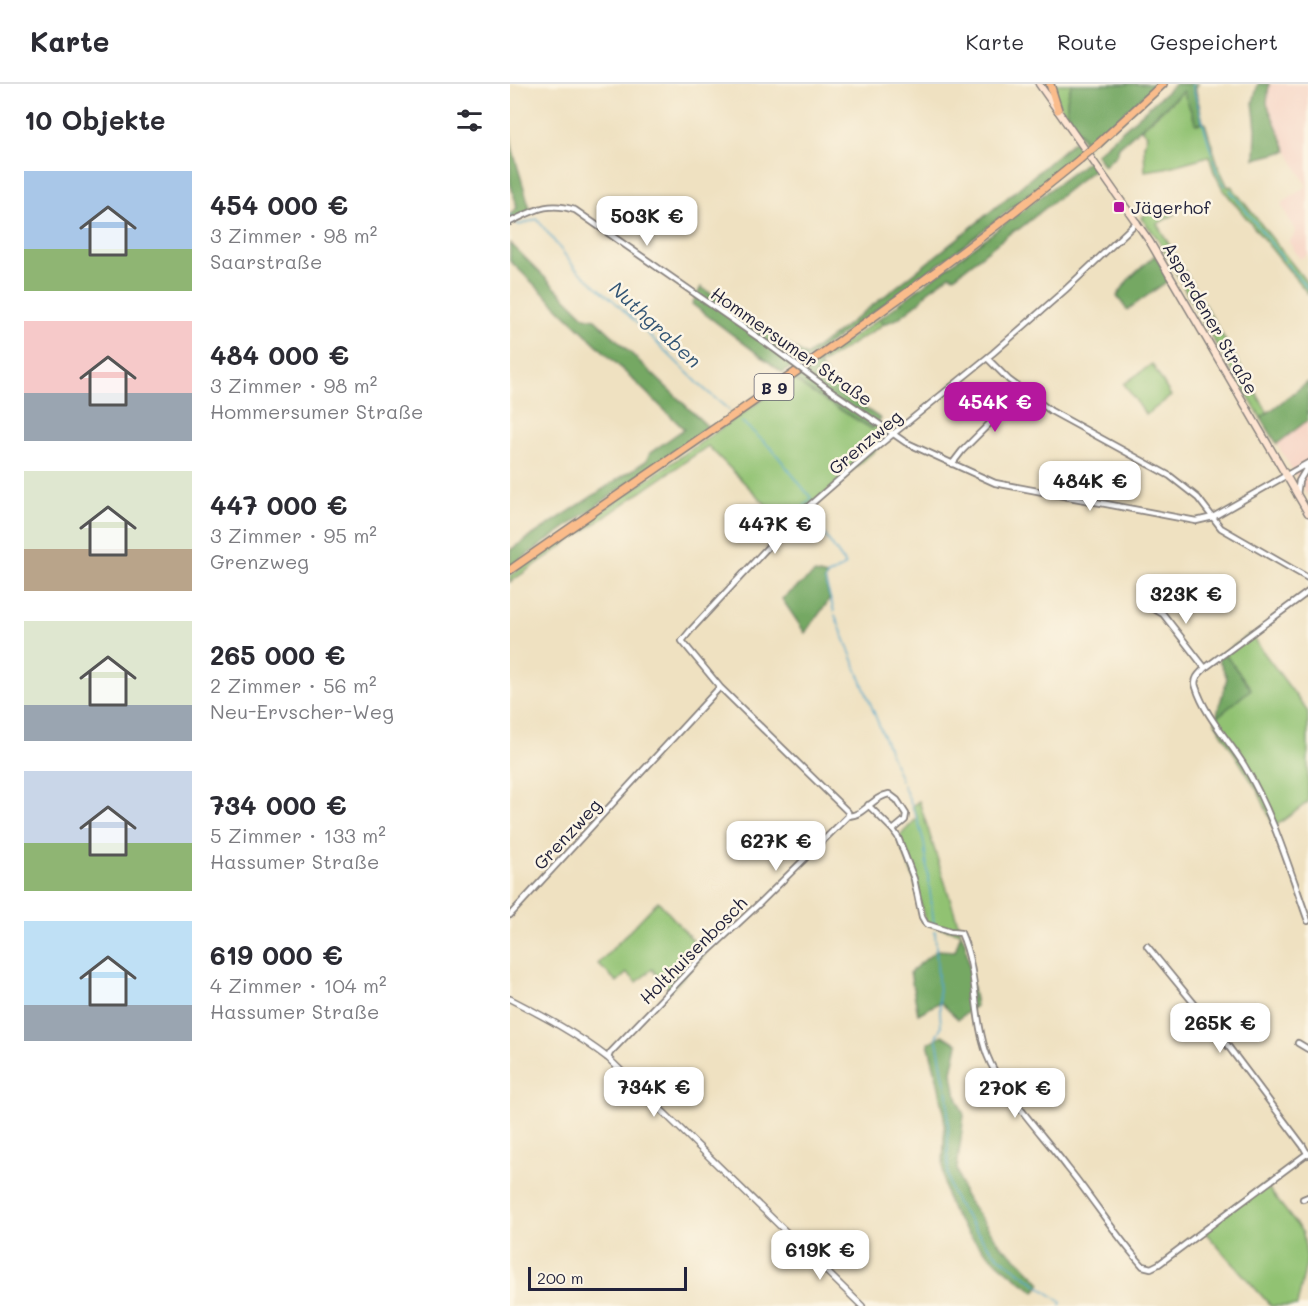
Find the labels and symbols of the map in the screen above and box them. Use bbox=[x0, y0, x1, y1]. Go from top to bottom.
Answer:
place label: Jägerhof bbox=[1131, 195, 1212, 219]
pin: 503K € bbox=[598, 196, 696, 247]
marker: Jägerhof bbox=[1112, 200, 1126, 214]
street label: Asperdener Straße bbox=[1158, 238, 1264, 398]
water label: Nuthgraben bbox=[605, 275, 707, 373]
street label: Hommersumer Straße bbox=[706, 281, 878, 411]
road number: B 9 bbox=[754, 374, 794, 400]
pin: 454K € bbox=[946, 382, 1044, 433]
street label: Grenzweg bbox=[823, 404, 907, 480]
pin: 484K € bbox=[1041, 461, 1139, 512]
pin: 447K € bbox=[726, 504, 824, 555]
pin: 323K € bbox=[1137, 574, 1235, 625]
street label: Grenzweg bbox=[528, 793, 606, 875]
pin: 627K € bbox=[727, 821, 825, 872]
street label: Holthuisenbosch bbox=[634, 891, 752, 1009]
pin: 265K € bbox=[1171, 1003, 1269, 1054]
pin: 734K € bbox=[605, 1067, 703, 1118]
pin: 270K € bbox=[966, 1068, 1064, 1119]
pin: 619K € bbox=[771, 1230, 869, 1281]
scale bar bbox=[528, 1264, 687, 1292]

